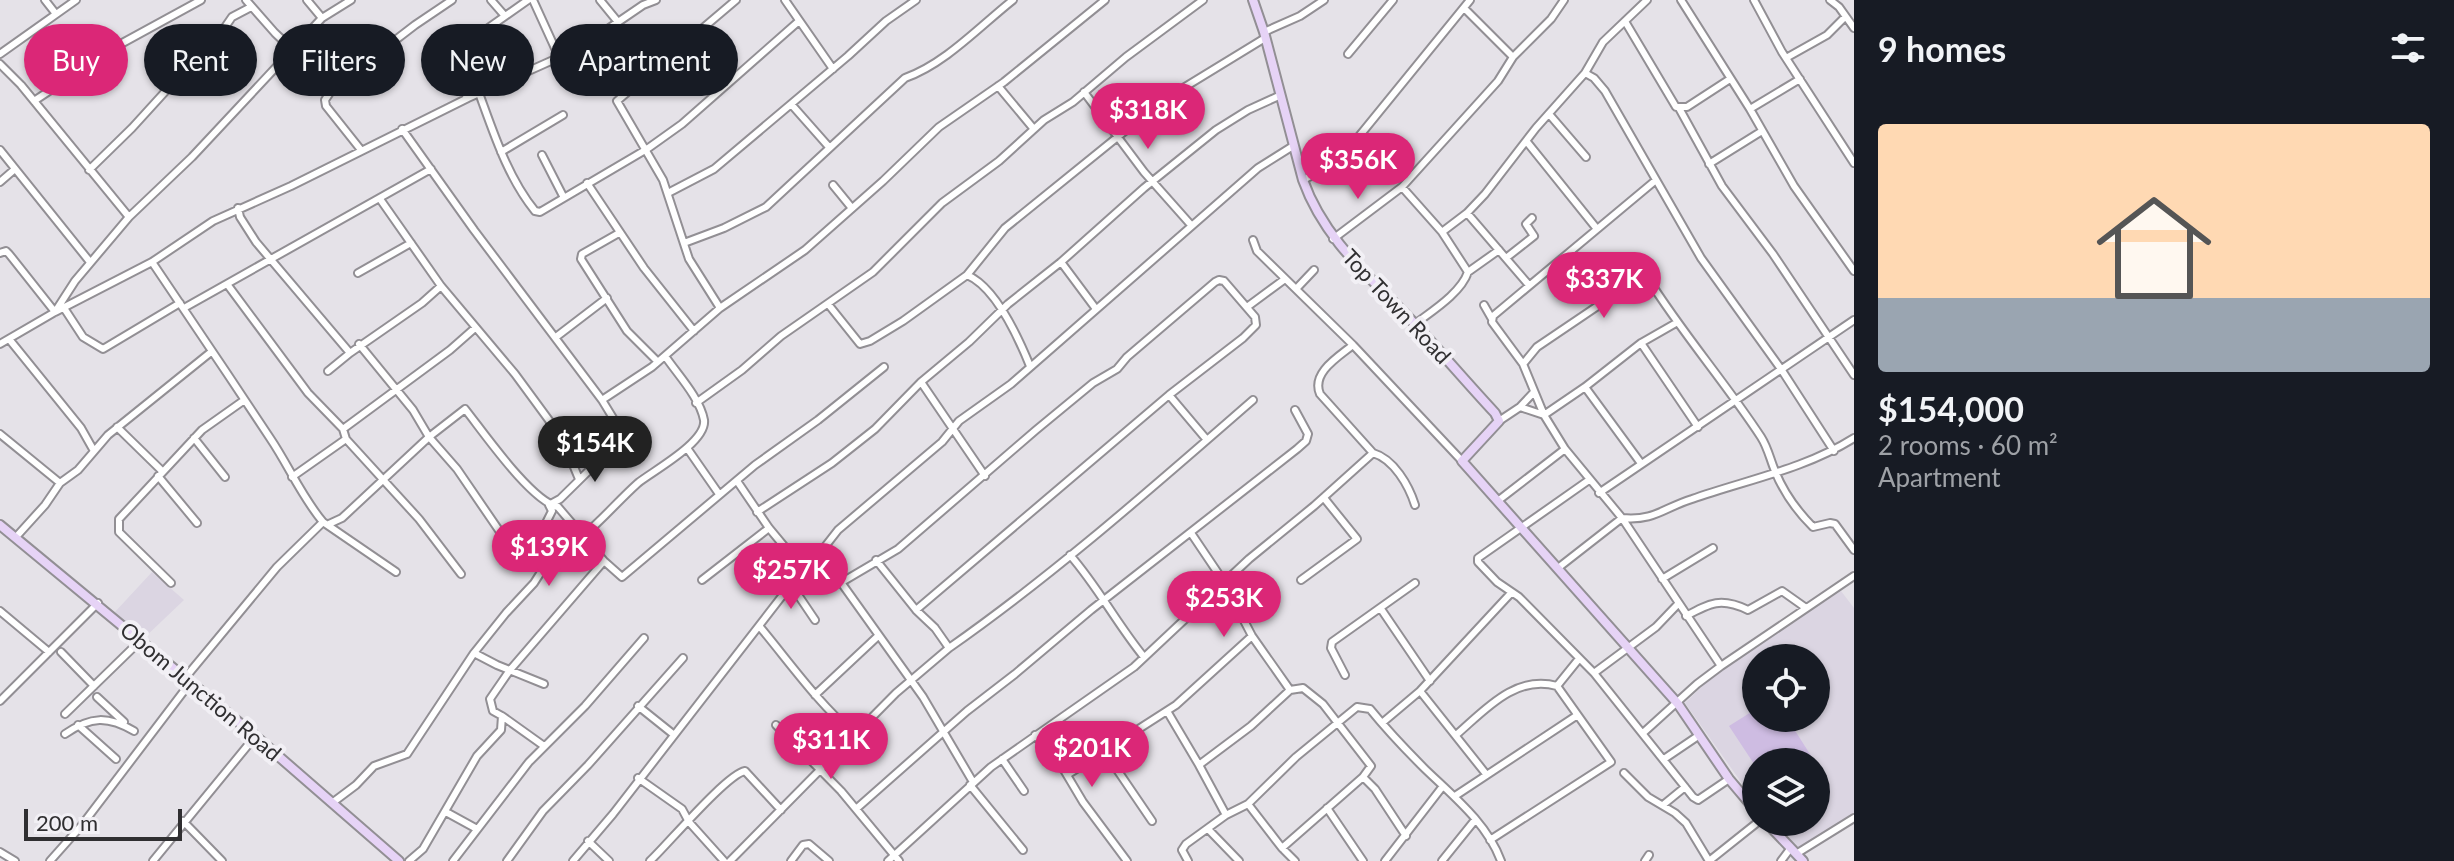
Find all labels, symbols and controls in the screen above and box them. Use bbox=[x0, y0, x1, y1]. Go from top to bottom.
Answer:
chip: Buy bbox=[24, 24, 128, 96]
chip: Rent bbox=[144, 24, 257, 96]
chip: Filters bbox=[273, 24, 405, 96]
chip: New bbox=[421, 24, 534, 96]
chip: Apartment bbox=[550, 24, 738, 96]
icon: filters bbox=[2386, 26, 2430, 70]
text: 9 homes bbox=[1878, 28, 2006, 69]
pin: $318K bbox=[1092, 83, 1204, 151]
text: $318K bbox=[1109, 93, 1187, 125]
pin: $356K bbox=[1302, 133, 1414, 201]
text: $356K bbox=[1319, 143, 1397, 175]
icon: home bbox=[2082, 176, 2226, 320]
street label: Top Town Road bbox=[1337, 243, 1457, 369]
pin: $337K bbox=[1548, 252, 1660, 320]
text: $337K bbox=[1565, 262, 1643, 294]
text: $154,000 bbox=[1878, 388, 2024, 429]
pin: $154K bbox=[539, 416, 651, 484]
text: $154K bbox=[556, 426, 634, 458]
text: 2 rooms · 60 m² bbox=[1878, 429, 2058, 461]
text: Apartment bbox=[1878, 461, 2001, 493]
pin: $139K bbox=[493, 520, 605, 588]
text: $139K bbox=[510, 530, 588, 562]
pin: $257K bbox=[735, 543, 847, 611]
text: $257K bbox=[752, 553, 830, 585]
pin: $253K bbox=[1168, 571, 1280, 639]
text: $253K bbox=[1185, 581, 1263, 613]
street label: Obom Junction Road bbox=[115, 616, 287, 766]
map controls bbox=[1742, 644, 1830, 836]
button: locate bbox=[1742, 644, 1830, 732]
pin: $311K bbox=[775, 713, 887, 781]
pin: $201K bbox=[1036, 721, 1148, 789]
text: $311K bbox=[792, 723, 870, 755]
text: $201K bbox=[1053, 731, 1131, 763]
button: layers bbox=[1742, 748, 1830, 836]
scale bar bbox=[24, 805, 182, 841]
text: 200 m bbox=[36, 809, 98, 836]

